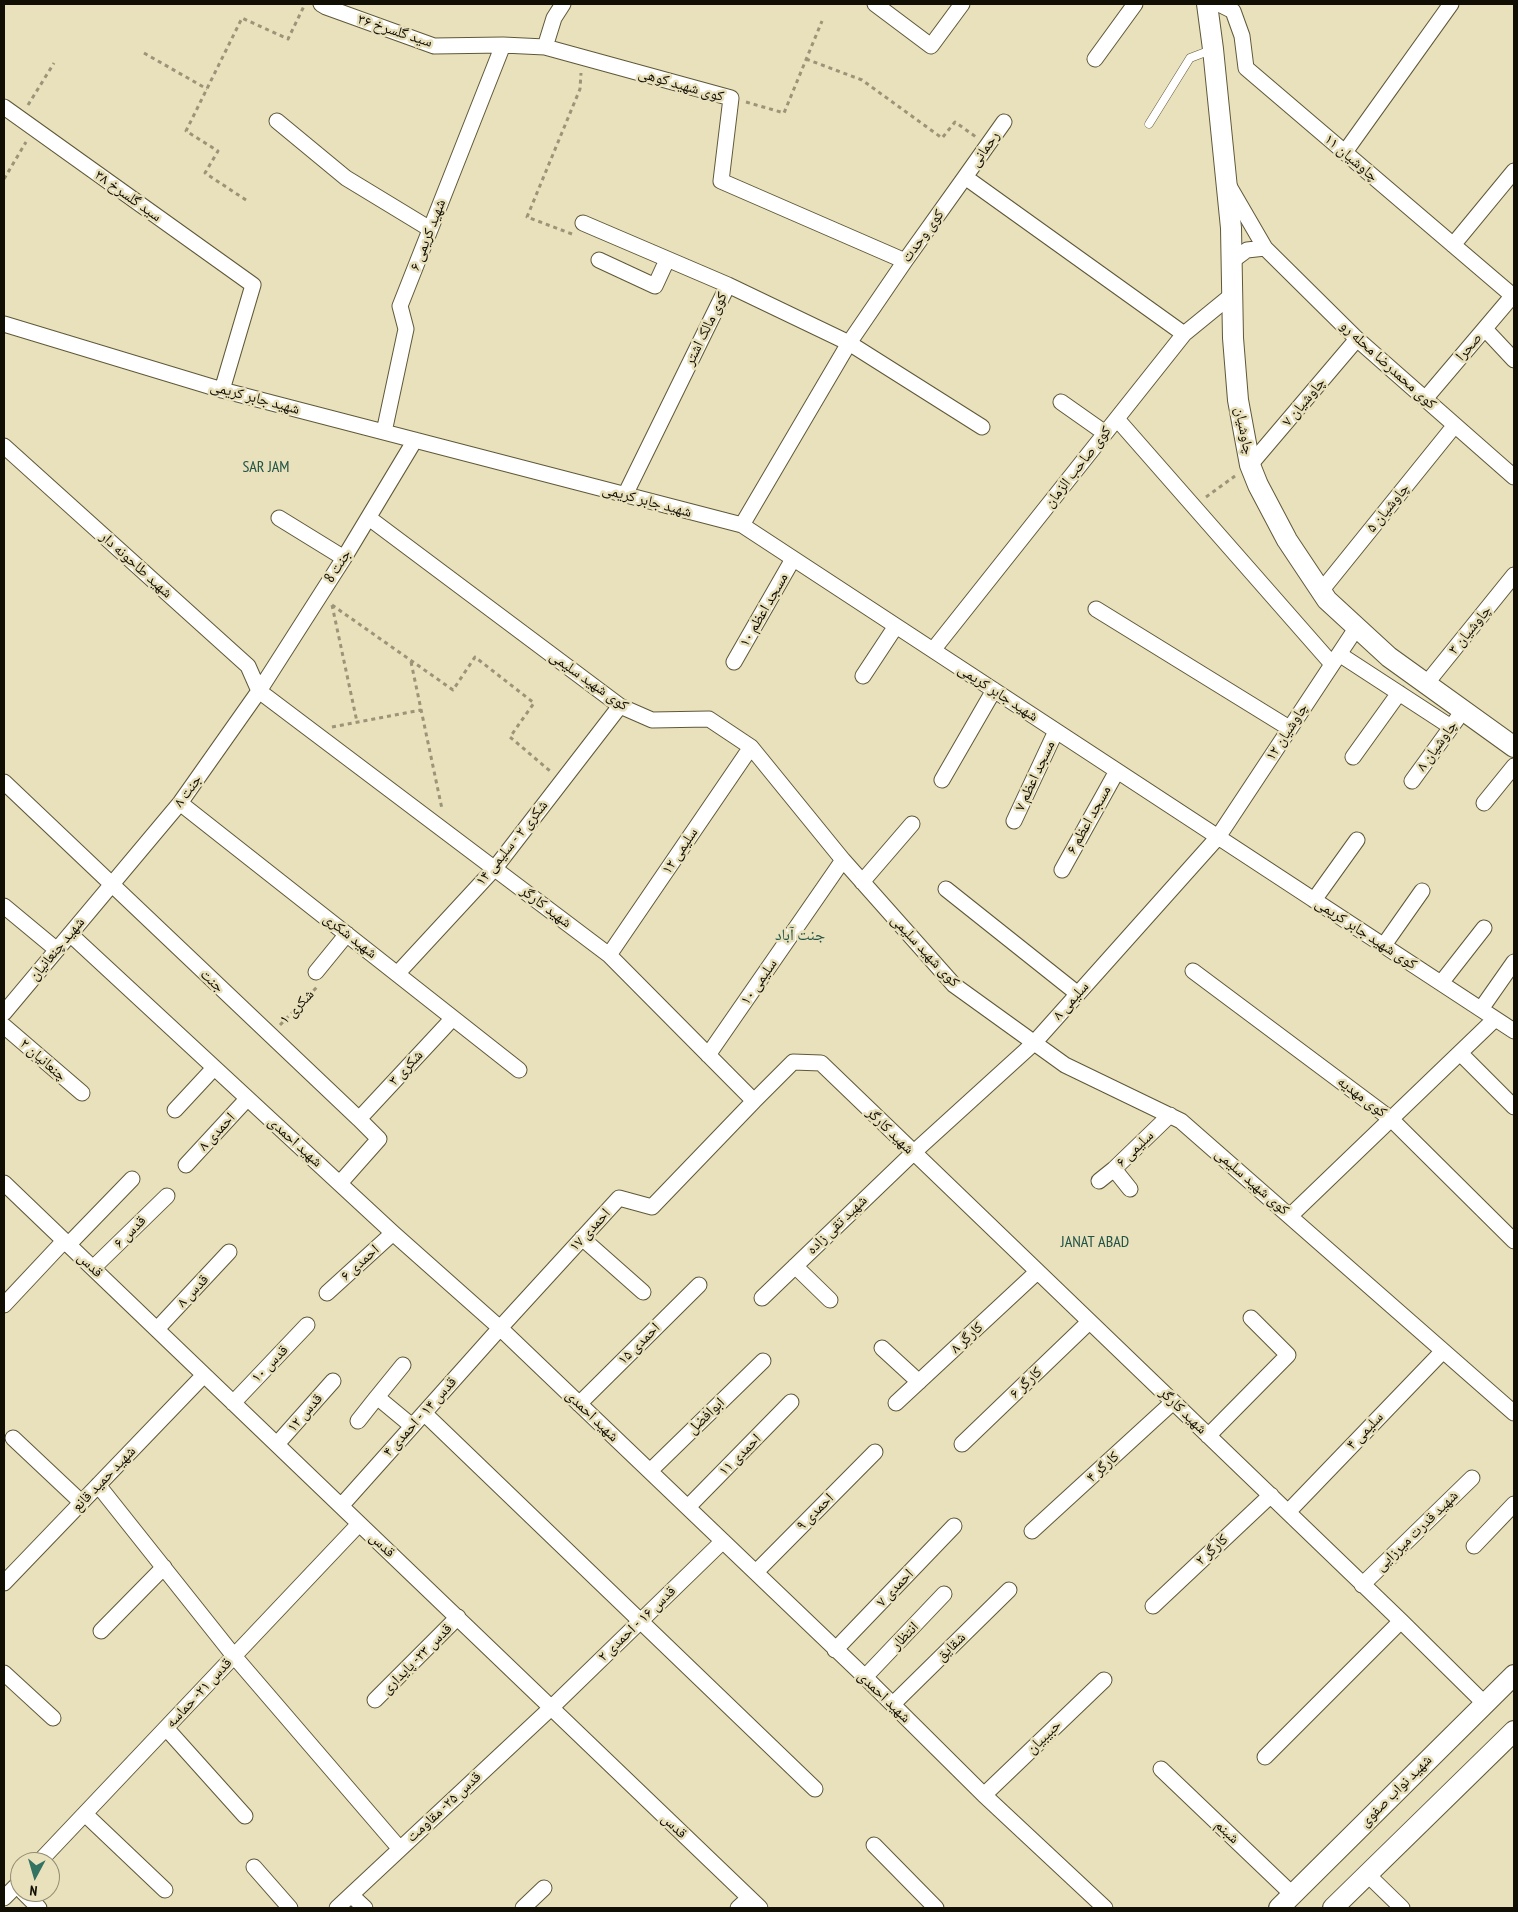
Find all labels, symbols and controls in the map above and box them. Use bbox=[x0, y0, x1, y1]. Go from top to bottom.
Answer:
street label: سید گلسرخ ۳۶ bbox=[355, 10, 435, 52]
street label: کوی شهید کوهی bbox=[636, 64, 726, 106]
street label: رحمانی bbox=[966, 128, 1004, 170]
street label: چاوشیان ۱۱ bbox=[1320, 130, 1382, 186]
street label: سید گلسرخ ۳۸ bbox=[91, 166, 165, 226]
street label: شهید کریمی ۶ bbox=[406, 197, 450, 273]
street label: کوی وحدت bbox=[898, 206, 948, 266]
street label: کوی مالک اشتر bbox=[681, 289, 731, 369]
street label: کوی محمدرضا محله رو bbox=[1336, 317, 1440, 413]
street label: صحرا bbox=[1452, 329, 1486, 365]
street label: چاوشیان ۷ bbox=[1278, 374, 1330, 430]
street label: شهید جابر کریمی bbox=[208, 377, 302, 419]
street label: چاوشیان bbox=[1231, 406, 1257, 456]
street label: کوی صاحب الزمان bbox=[1041, 423, 1115, 511]
district label: SAR JAM bbox=[238, 457, 294, 477]
street label: شهید جابر کریمی bbox=[600, 480, 694, 522]
street label: چاوشیان ۵ bbox=[1363, 480, 1413, 536]
street label: شهيد طاحونه دار bbox=[96, 528, 176, 602]
street label: جنت 8 bbox=[321, 546, 355, 586]
street label: مسجد اعظم ۱۰ bbox=[736, 570, 792, 650]
street label: چاوشیان ۳ bbox=[1445, 602, 1495, 658]
street label: کوی شهید سلیمی bbox=[546, 647, 632, 715]
street label: شهید جابر کریمی bbox=[955, 660, 1041, 726]
street label: چاوشیان ۱۲ bbox=[1262, 700, 1312, 764]
street label: چاوشیان ۸ bbox=[1413, 717, 1461, 775]
street label: مسجد اعظم ۷ bbox=[1011, 738, 1059, 814]
street label: جنت ۸ bbox=[170, 771, 206, 811]
street label: مسجد اعظم ۶ bbox=[1063, 783, 1115, 857]
street label: شکری ۲ - سلیمی ۱۴ bbox=[472, 797, 552, 889]
street label: سلیمی ۱۲ bbox=[658, 824, 702, 878]
street label: شهید کارگر bbox=[517, 882, 575, 932]
street label: کوی شهید جابر کریمی bbox=[1312, 894, 1420, 974]
street label: شهید شکری bbox=[319, 909, 381, 963]
street label: کوی شهید سلیمی bbox=[887, 911, 963, 991]
street label: شهید چنعانیان bbox=[25, 914, 89, 984]
district label: جنت آباد bbox=[775, 925, 825, 945]
street label: سلیمی ۱۰ bbox=[737, 956, 781, 1008]
street label: جنت bbox=[196, 965, 228, 997]
street label: سلیمی ۸ bbox=[1049, 978, 1093, 1024]
street label: شکری ۱ bbox=[276, 986, 318, 1028]
street label: چنعانیان ۲ bbox=[16, 1035, 70, 1085]
street label: شکری ۳ bbox=[385, 1047, 427, 1089]
street label: کوی مهدیه bbox=[1334, 1073, 1390, 1121]
street label: شهید کارگر bbox=[862, 1104, 918, 1158]
street label: احمدی ۸ bbox=[195, 1109, 239, 1155]
street label: شهید احمدی bbox=[264, 1113, 326, 1171]
street label: سلیمی ۶ bbox=[1112, 1127, 1158, 1171]
street label: کوی شهید سلیمی bbox=[1211, 1145, 1293, 1219]
street label: شهید تقی زاده bbox=[803, 1192, 871, 1258]
street label: احمدی ۱۷ bbox=[566, 1205, 614, 1255]
street label: قدس ۶ bbox=[110, 1212, 150, 1252]
district label: JANAT ABAD bbox=[1055, 1232, 1135, 1252]
street label: احمدی ۶ bbox=[337, 1241, 383, 1285]
street label: قدس bbox=[73, 1249, 107, 1281]
street label: قدس ۸ bbox=[173, 1271, 213, 1311]
street label: کارگر ۸ bbox=[947, 1318, 987, 1358]
street label: احمدی ۱۵ bbox=[614, 1319, 664, 1369]
street label: قدس ۱۰ bbox=[248, 1341, 292, 1387]
street label: کارگر ۶ bbox=[1006, 1363, 1046, 1403]
street label: قدس ۱۴ - احمدی ۴ bbox=[379, 1373, 461, 1461]
street label: شهید کارگر bbox=[1155, 1384, 1211, 1438]
street label: شهید احمدی bbox=[562, 1386, 622, 1446]
street label: قدس ۱۲ bbox=[283, 1390, 327, 1436]
street label: ابوافضل bbox=[684, 1394, 728, 1438]
street label: سلیمی ۴ bbox=[1343, 1408, 1387, 1454]
street label: احمدی ۱۱ bbox=[715, 1430, 765, 1480]
street label: شهید حمید قانع bbox=[68, 1443, 140, 1515]
street label: کارگر ۴ bbox=[1083, 1448, 1123, 1486]
street label: شهید قدرت میرزایی bbox=[1372, 1487, 1462, 1575]
street label: احمدی ۹ bbox=[793, 1490, 837, 1534]
street label: قدس bbox=[365, 1529, 399, 1561]
street label: کارگر ۲ bbox=[1192, 1530, 1232, 1570]
street label: احمدی ۷ bbox=[873, 1565, 917, 1611]
street label: قدس ۱۶ - احمدی ۲ bbox=[594, 1582, 680, 1666]
street label: انتظار bbox=[887, 1618, 923, 1654]
street label: قدس ۲۳- پایداری bbox=[378, 1620, 456, 1698]
street label: شقایق bbox=[932, 1629, 970, 1665]
street label: قدس ۲۱- حماسه bbox=[162, 1654, 236, 1732]
street label: شهید احمدی bbox=[854, 1667, 914, 1727]
street label: حبیبیان bbox=[1023, 1716, 1065, 1758]
street label: شهید نواب صفوی bbox=[1356, 1751, 1436, 1831]
street label: قدس ۲۵- مقاومت bbox=[403, 1768, 485, 1846]
street label: قدس bbox=[657, 1810, 691, 1842]
street label: شبنم bbox=[1211, 1816, 1243, 1848]
north arrow bbox=[10, 1852, 60, 1902]
text: N bbox=[29, 1882, 38, 1900]

